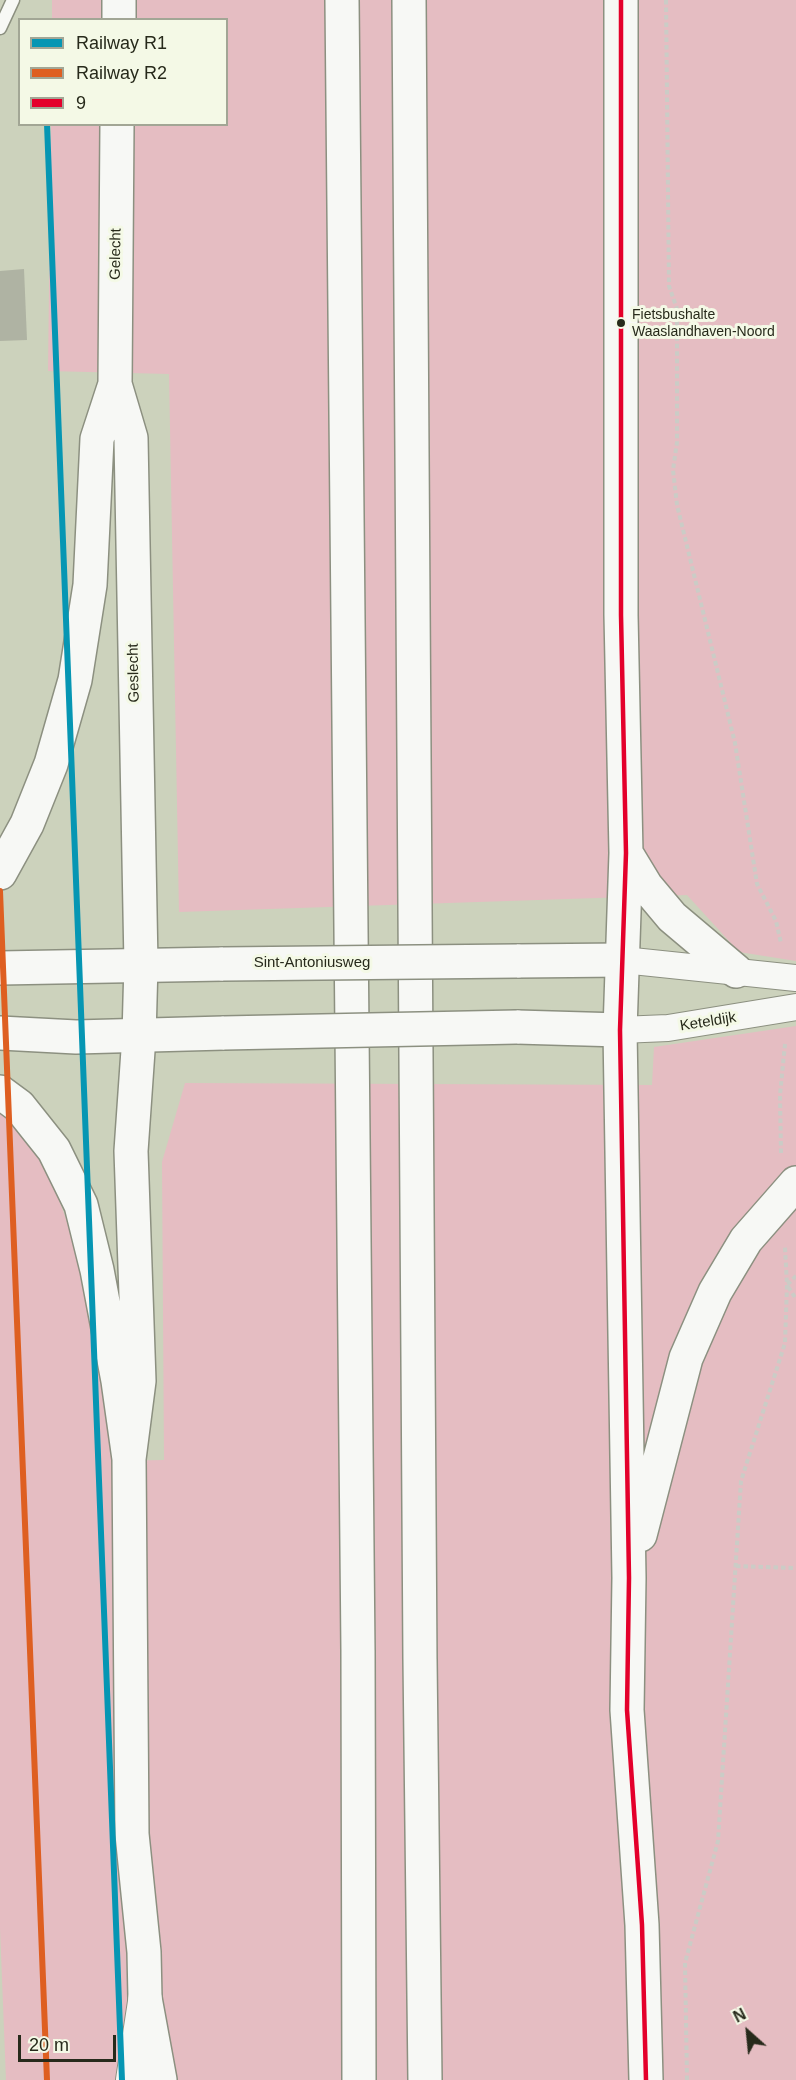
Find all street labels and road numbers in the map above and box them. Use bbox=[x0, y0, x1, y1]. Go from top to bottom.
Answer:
street label: Gelecht bbox=[107, 228, 125, 280]
street label: Geslecht bbox=[124, 643, 144, 703]
street label: Sint-Antoniusweg bbox=[254, 954, 370, 972]
street label: Keteldijk bbox=[679, 1009, 737, 1035]

